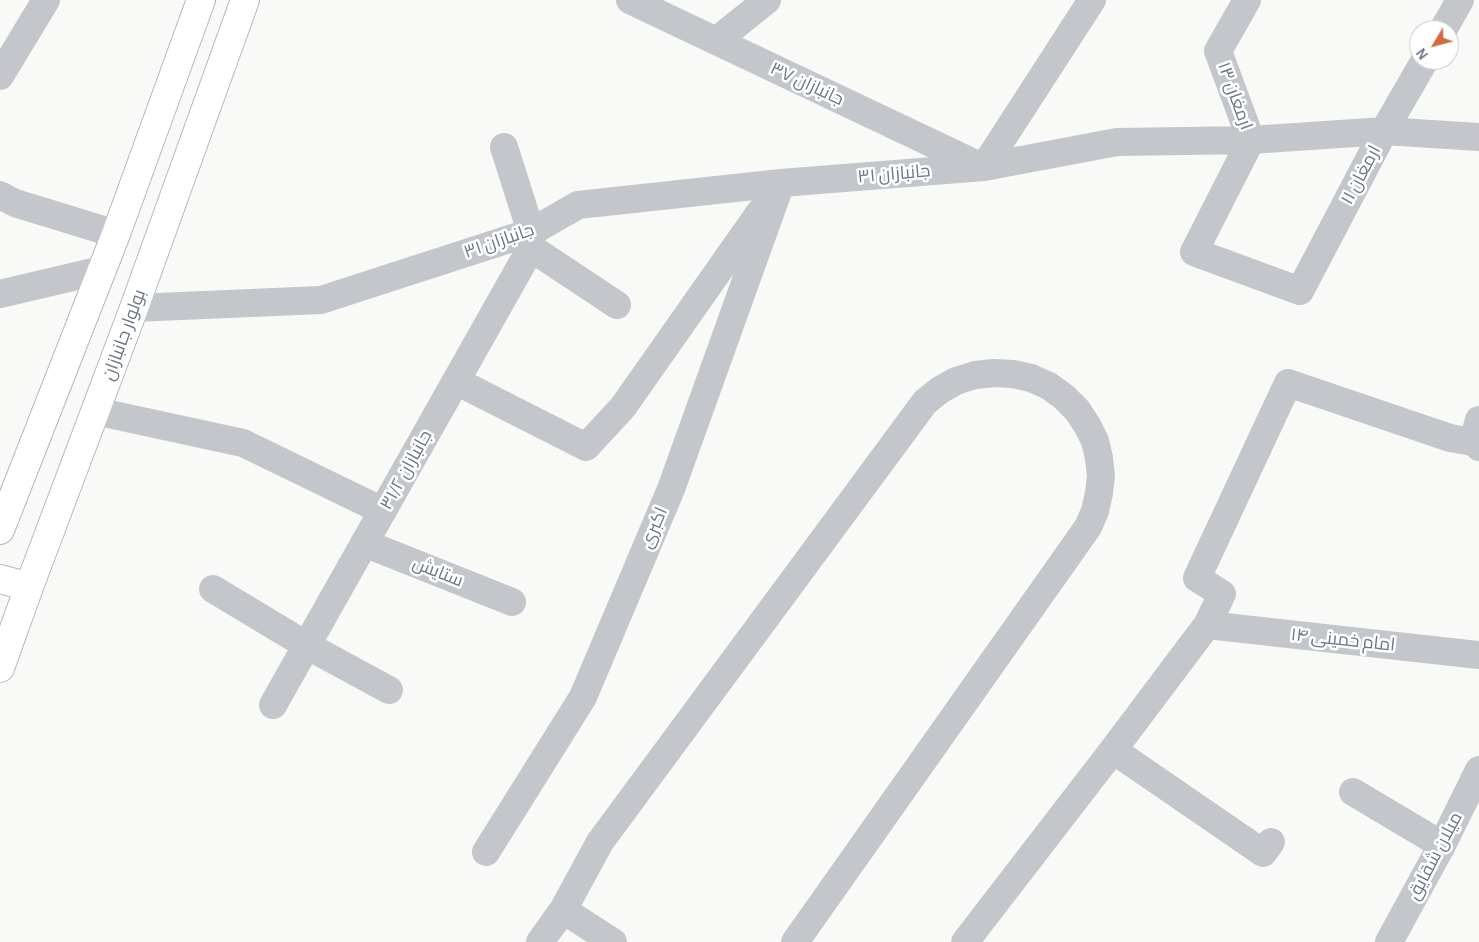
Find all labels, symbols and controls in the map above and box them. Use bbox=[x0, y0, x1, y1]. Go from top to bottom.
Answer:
north arrow bbox=[1409, 20, 1459, 70]
text: N bbox=[1414, 45, 1431, 62]
street label: جانبازان ۳۷ bbox=[767, 58, 847, 110]
street label: ارمغان ۱۳ bbox=[1213, 59, 1257, 133]
street label: ارمغان ۱۱ bbox=[1336, 142, 1386, 208]
street label: جانبازان ۳۱ bbox=[857, 160, 931, 188]
street label: جانبازان ۳۱ bbox=[461, 219, 537, 263]
street label: بولوار جانبازان bbox=[98, 286, 150, 384]
street label: جانبازان ۳۱/۲ bbox=[375, 426, 437, 514]
street label: اکبری bbox=[636, 504, 672, 552]
street label: ستایش bbox=[410, 552, 466, 592]
street label: امام خمینی ۱۴ bbox=[1290, 624, 1396, 656]
street label: میلان شقایق bbox=[1403, 808, 1467, 904]

